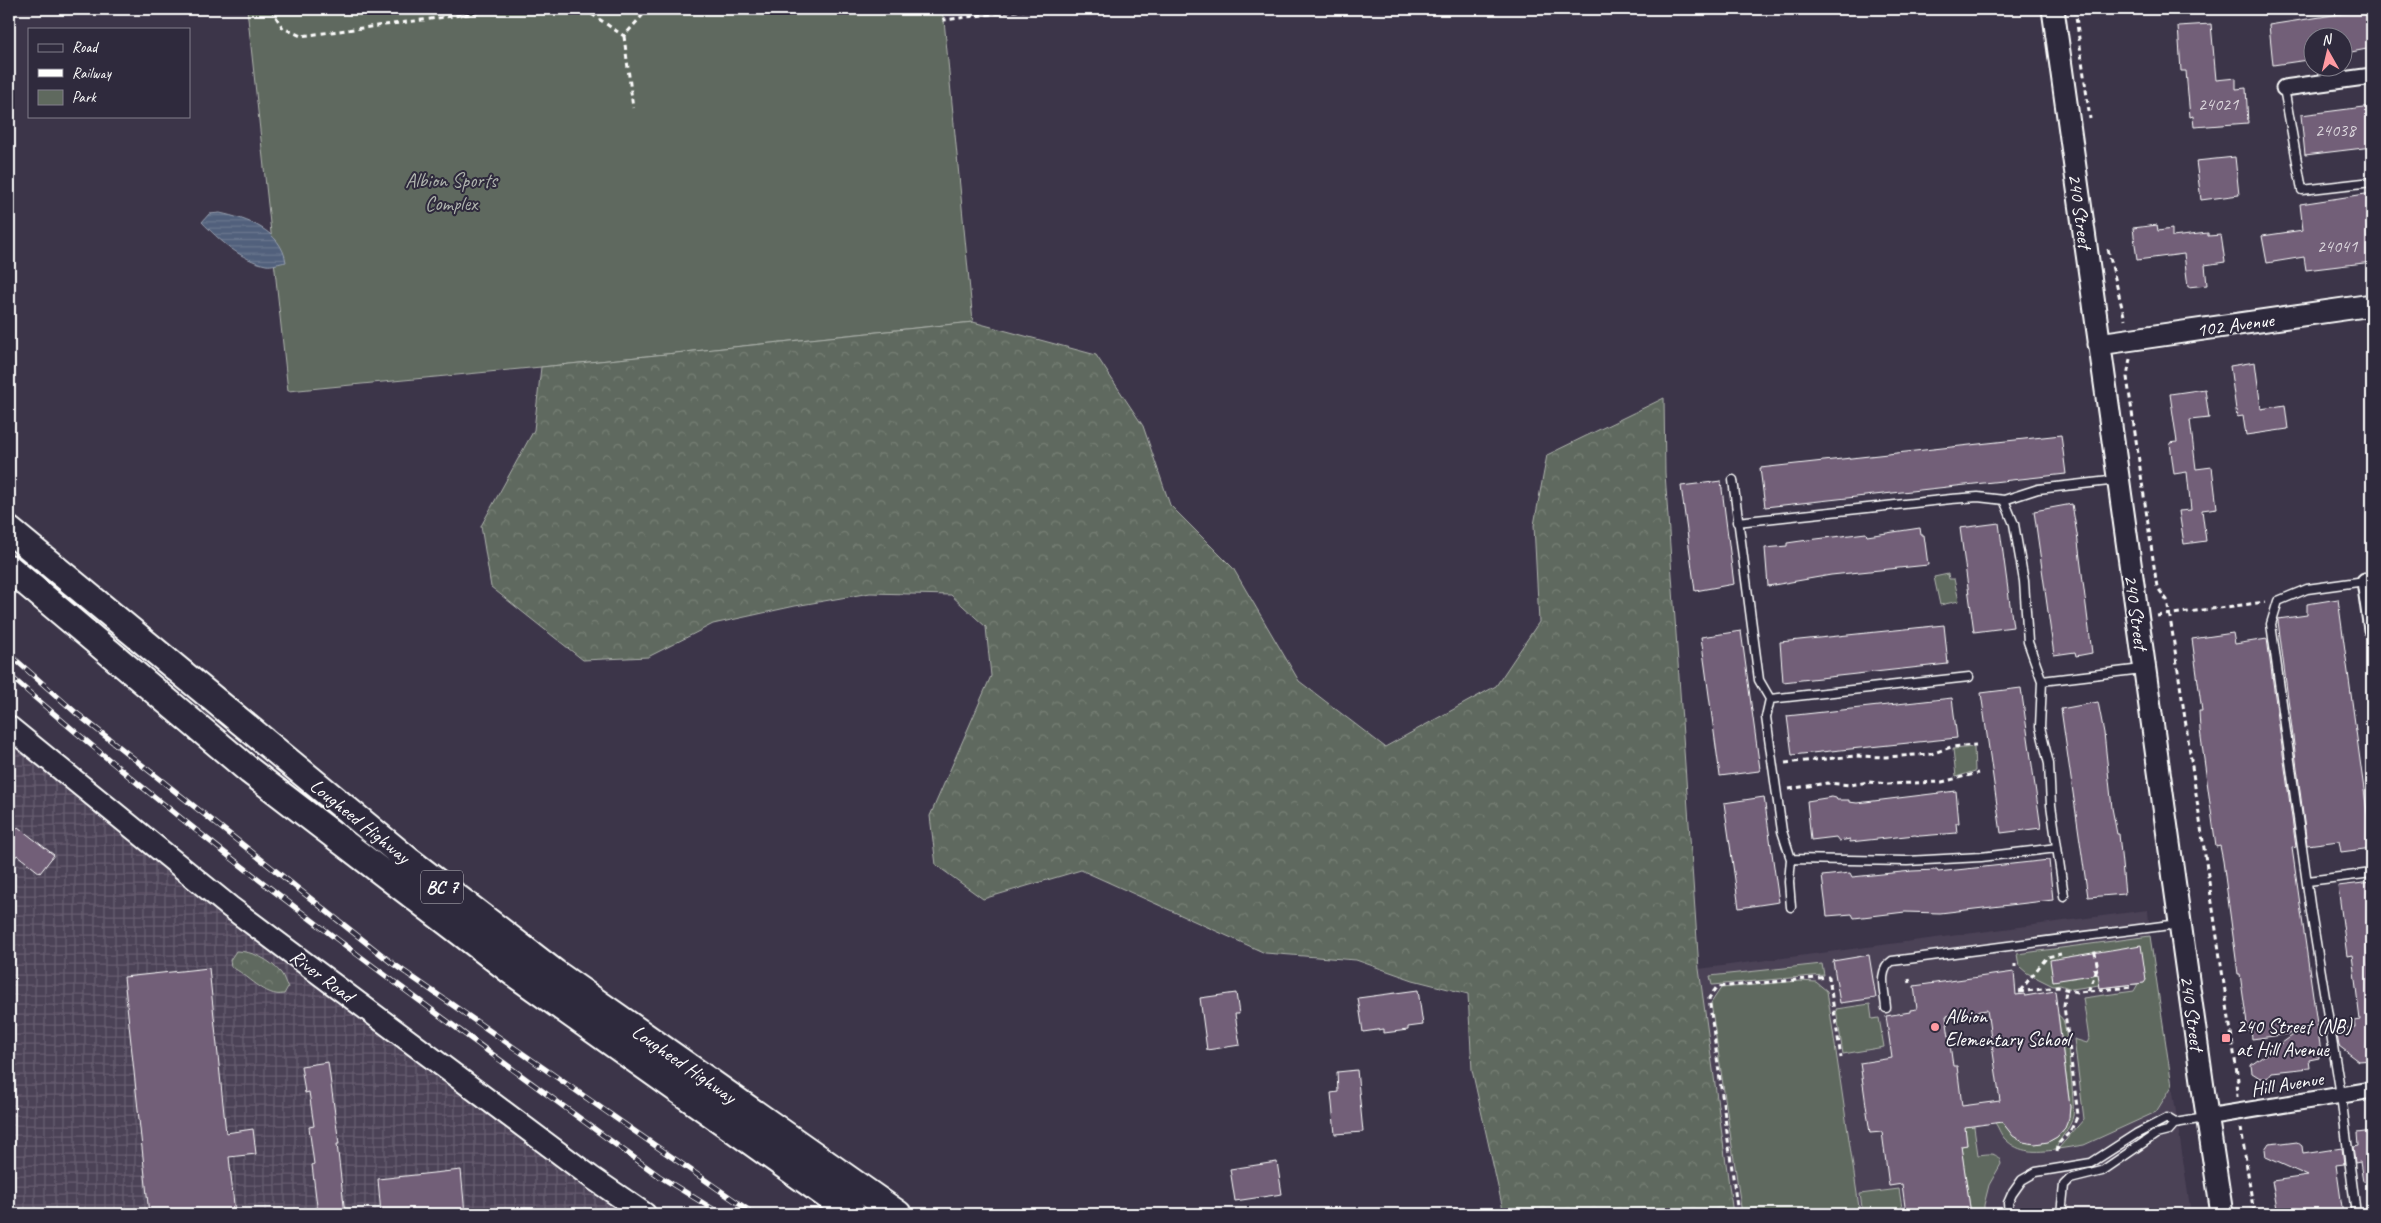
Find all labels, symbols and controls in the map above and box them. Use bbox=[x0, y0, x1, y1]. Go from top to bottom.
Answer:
legend bbox=[28, 28, 190, 118]
north arrow bbox=[2304, 28, 2354, 78]
text: N bbox=[2321, 30, 2334, 49]
text: Road bbox=[72, 38, 99, 57]
text: Railway bbox=[72, 64, 113, 83]
text: Park bbox=[72, 88, 97, 107]
house number: 24021 bbox=[2198, 93, 2239, 115]
house number: 24038 bbox=[2315, 119, 2357, 141]
park label: Albion Sports Complex bbox=[405, 168, 499, 216]
street label: 240 Street bbox=[2062, 172, 2098, 253]
house number: 24041 bbox=[2317, 235, 2358, 257]
street label: 102 Avenue bbox=[2195, 307, 2277, 343]
street label: 240 Street bbox=[2118, 573, 2154, 654]
street label: Lougheed Highway bbox=[305, 773, 417, 870]
road number: BC 7 bbox=[421, 870, 463, 904]
street label: River Road bbox=[285, 944, 361, 1010]
street label: 240 Street bbox=[2174, 974, 2210, 1055]
place label: Albion Elementary School bbox=[1945, 1004, 2074, 1052]
place label: 240 Street (NB) at Hill Avenue bbox=[2236, 1014, 2353, 1062]
street label: Lougheed Highway bbox=[627, 1019, 743, 1110]
marker: Albion Elementary School bbox=[1929, 1021, 1941, 1033]
marker: 240 Street (NB) at Hill Avenue bbox=[2220, 1032, 2232, 1044]
street label: Hill Avenue bbox=[2249, 1066, 2326, 1102]

